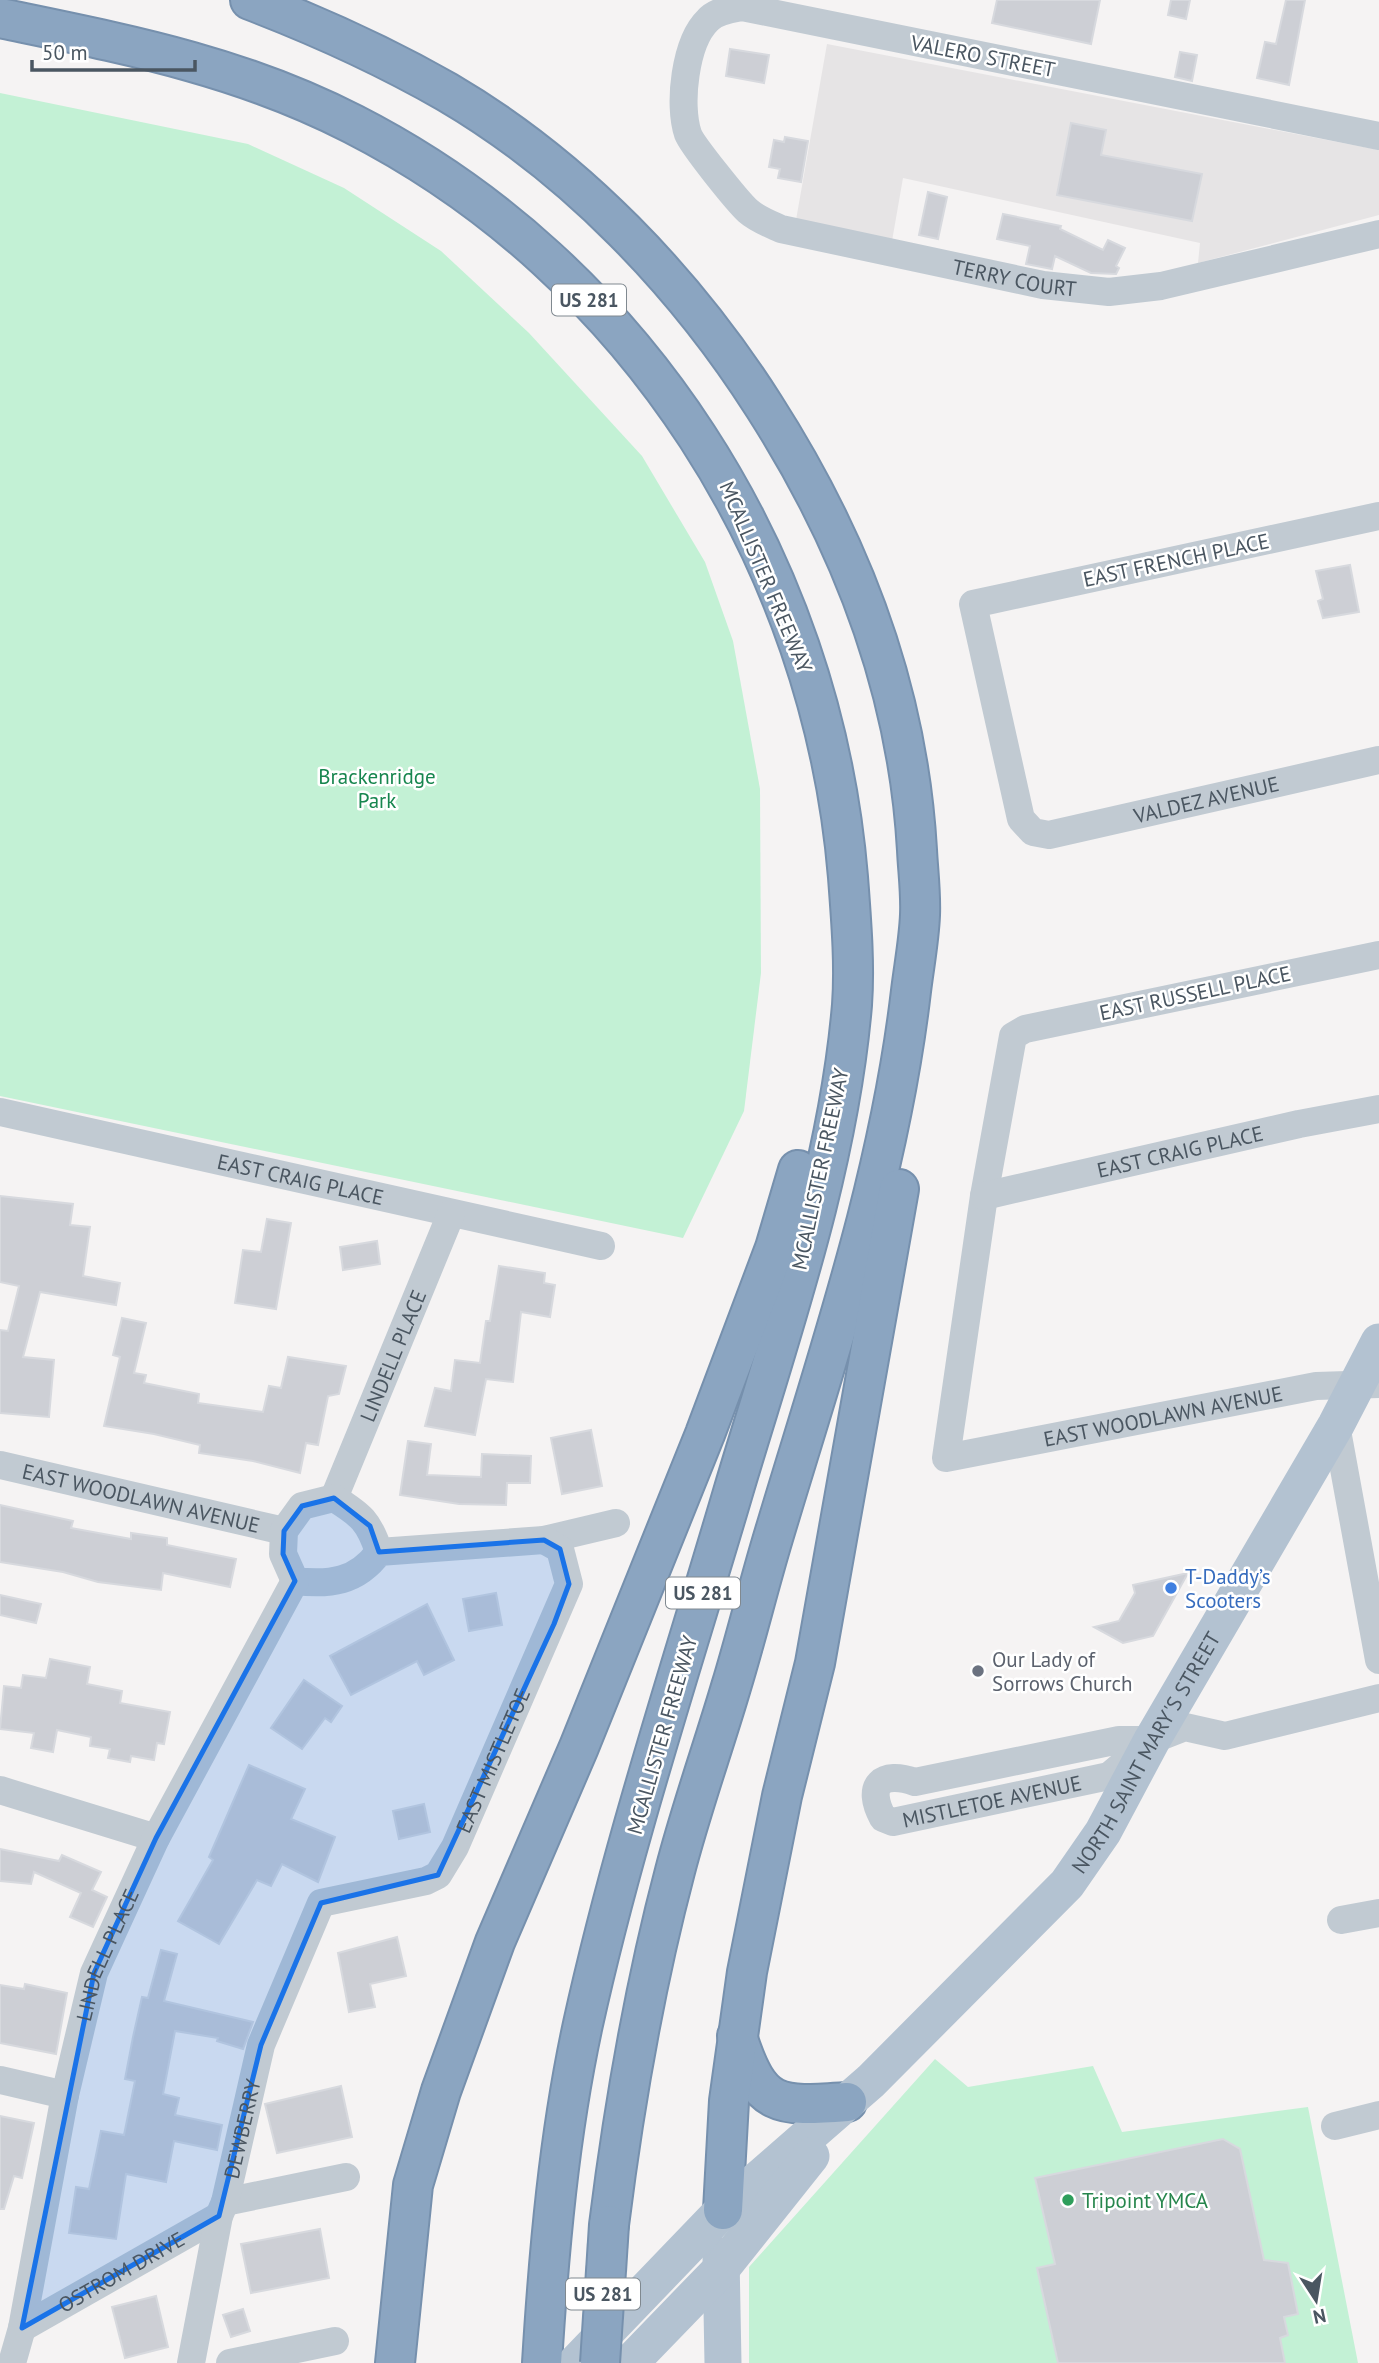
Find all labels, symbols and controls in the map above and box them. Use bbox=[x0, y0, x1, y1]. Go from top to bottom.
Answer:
scale bar bbox=[32, 28, 194, 72]
street label: VALERO STREET bbox=[908, 29, 1058, 83]
text: 50 m bbox=[42, 39, 88, 66]
street label: TERRY COURT bbox=[950, 253, 1078, 302]
road number: US 281 bbox=[552, 284, 626, 316]
street label: MCALLISTER FREEWAY bbox=[713, 477, 819, 677]
street label: EAST FRENCH PLACE bbox=[1081, 527, 1271, 593]
park label: Brackenridge Park bbox=[318, 763, 436, 814]
street label: VALDEZ AVENUE bbox=[1130, 770, 1282, 829]
street label: EAST RUSSELL PLACE bbox=[1097, 960, 1293, 1026]
street label: MCALLISTER FREEWAY bbox=[785, 1065, 855, 1272]
street label: EAST CRAIG PLACE bbox=[1094, 1119, 1266, 1183]
street label: EAST CRAIG PLACE bbox=[215, 1147, 386, 1211]
street label: LINDELL PLACE bbox=[353, 1286, 432, 1426]
street label: EAST WOODLAWN AVENUE bbox=[1041, 1379, 1285, 1452]
street label: EAST WOODLAWN AVENUE bbox=[20, 1457, 263, 1538]
place label: T-Daddy’s Scooters bbox=[1185, 1563, 1271, 1614]
road number: US 281 bbox=[666, 1578, 740, 1609]
marker: T-Daddy’s Scooters bbox=[1163, 1580, 1179, 1596]
street label: NORTH SAINT MARY'S STREET bbox=[1065, 1626, 1226, 1878]
street label: MCALLISTER FREEWAY bbox=[621, 1632, 703, 1838]
place label: Our Lady of Sorrows Church bbox=[992, 1646, 1133, 1697]
marker: Our Lady of Sorrows Church bbox=[970, 1663, 986, 1679]
street label: EAST MISTLETOE bbox=[449, 1684, 536, 1837]
street label: MISTLETOE AVENUE bbox=[900, 1769, 1084, 1833]
street label: LINDELL PLACE bbox=[70, 1884, 144, 2024]
street label: DEWBERRY bbox=[217, 2076, 266, 2181]
place label: Tripoint YMCA bbox=[1082, 2187, 1209, 2214]
marker: Tripoint YMCA bbox=[1060, 2192, 1076, 2208]
street label: OSTROM DRIVE bbox=[53, 2225, 189, 2318]
north arrow bbox=[1281, 2265, 1351, 2335]
road number: US 281 bbox=[566, 2278, 640, 2310]
text: N bbox=[1311, 2304, 1328, 2330]

